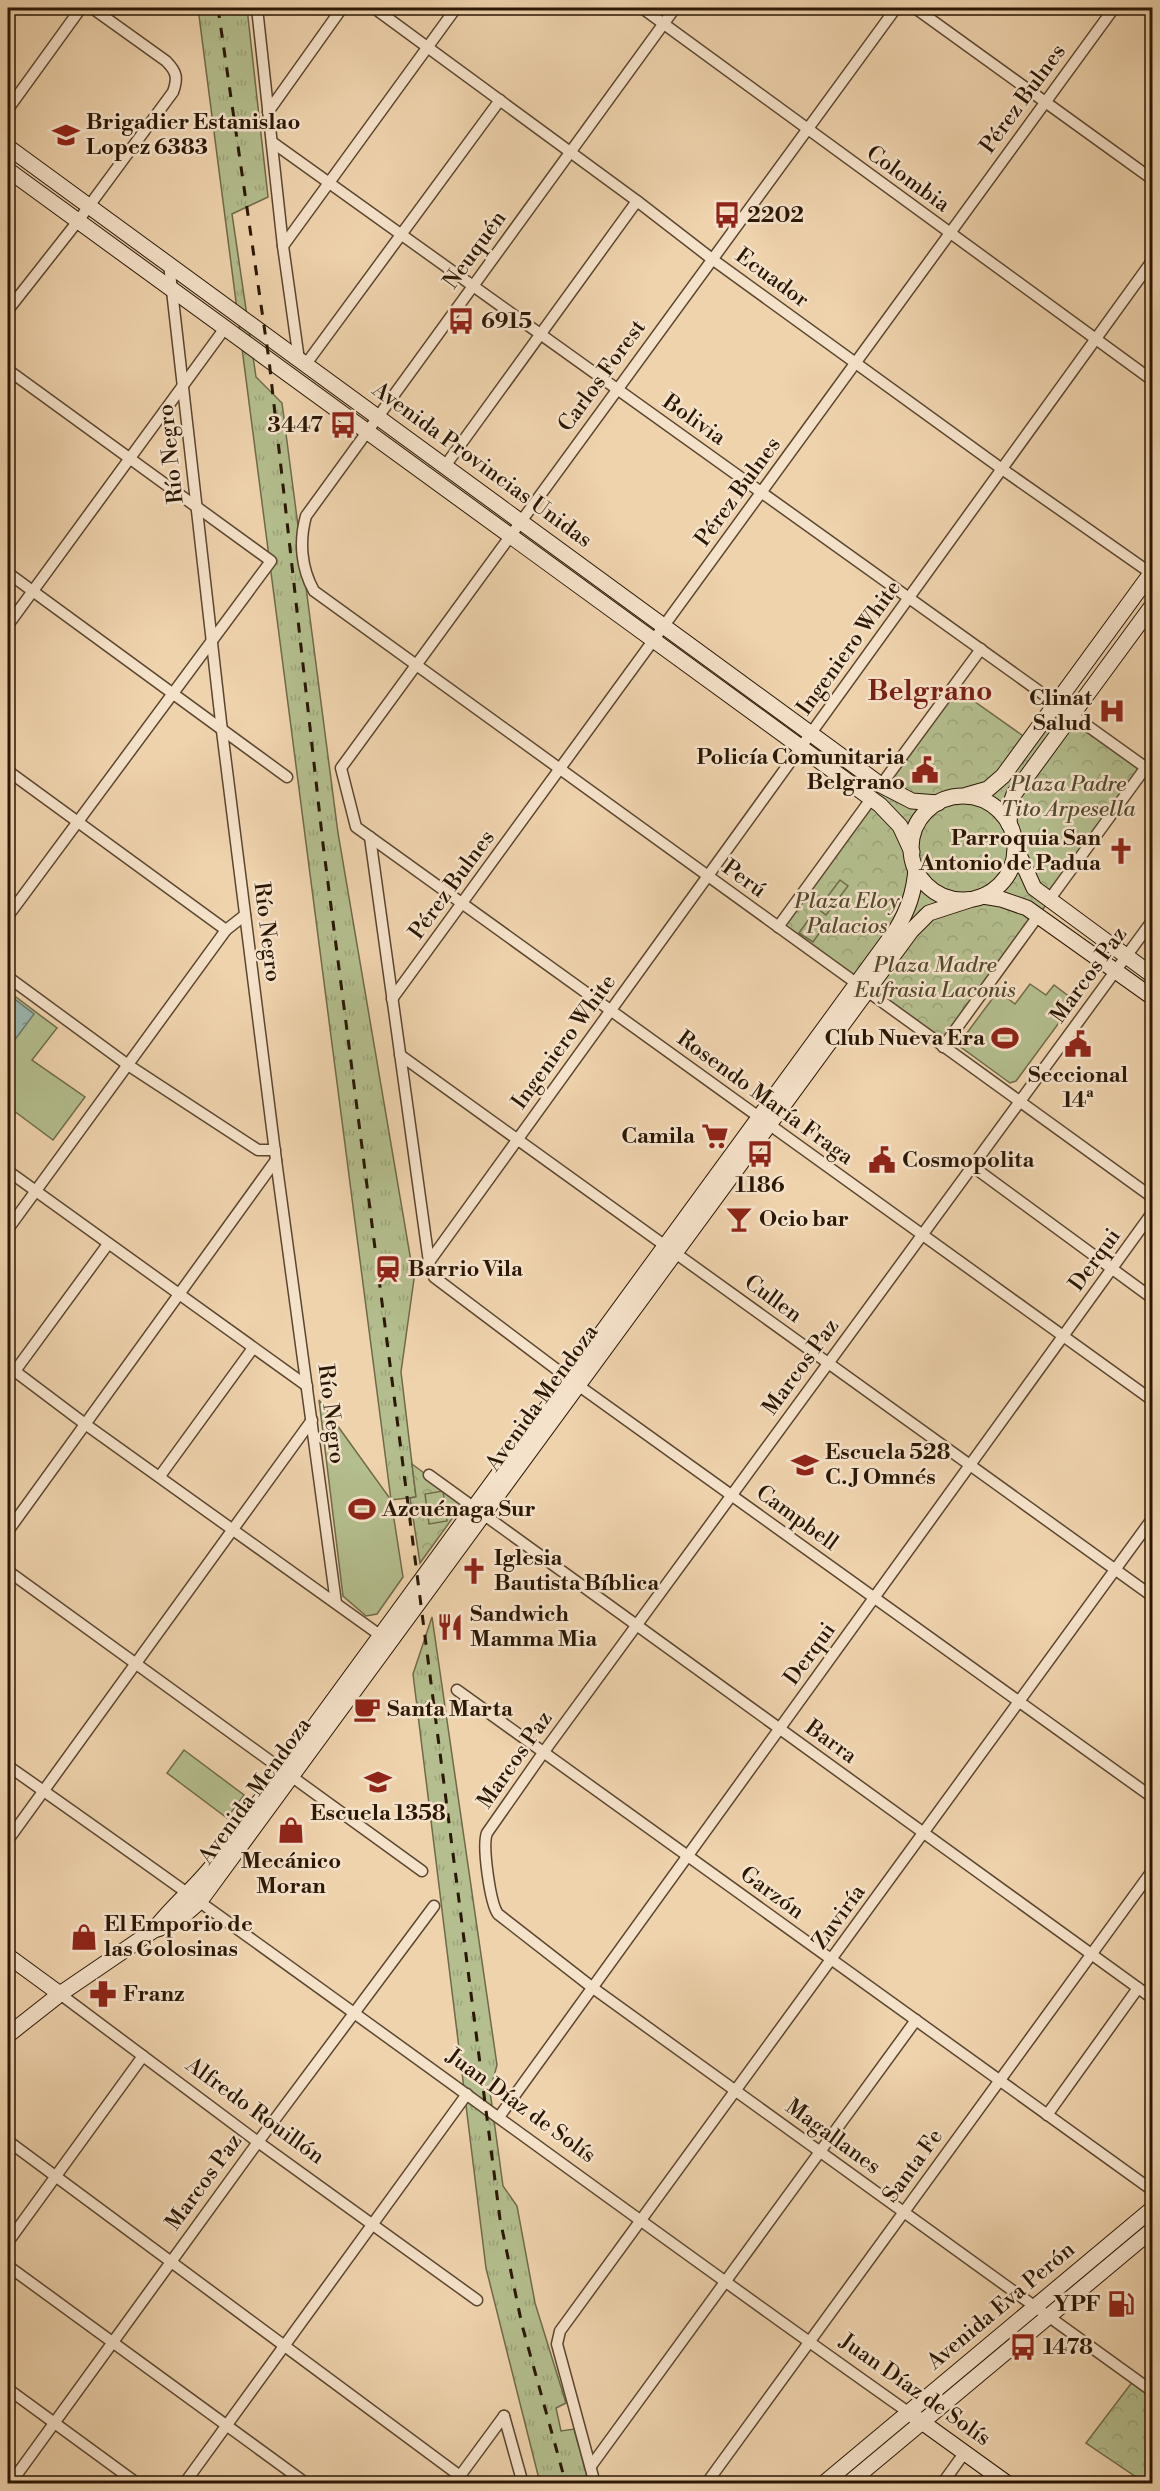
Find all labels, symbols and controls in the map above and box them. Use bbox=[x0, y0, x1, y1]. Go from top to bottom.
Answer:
street label: Pérez Bulnes bbox=[974, 39, 1072, 159]
place label: Brigadier Estanislao Lopez 6383 bbox=[86, 109, 300, 161]
school or university icon: Brigadier Estanislao Lopez 6383 bbox=[51, 120, 81, 150]
street label: Colombia bbox=[861, 140, 956, 219]
bus stop icon: 2202 bbox=[712, 200, 742, 230]
place label: 2202 bbox=[747, 202, 804, 229]
street label: Neuquén bbox=[438, 206, 512, 294]
street label: Ecuador bbox=[730, 242, 814, 314]
bus stop icon: 6915 bbox=[446, 306, 476, 336]
place label: 6915 bbox=[481, 308, 532, 335]
street label: Carlos Forest bbox=[552, 315, 652, 437]
street label: Avenida Provincias Unidas bbox=[366, 376, 597, 554]
street label: Bolivia bbox=[656, 388, 732, 452]
street label: Río Negro bbox=[152, 403, 190, 505]
bus stop icon: 3447 bbox=[328, 410, 358, 440]
place label: 3447 bbox=[268, 412, 323, 439]
street label: Pérez Bulnes bbox=[689, 432, 787, 552]
street label: Ingeniero White bbox=[791, 575, 907, 721]
district label: Belgrano bbox=[867, 674, 993, 709]
place label: Clinat Salud bbox=[1029, 685, 1092, 737]
hospital icon: Clinat Salud bbox=[1097, 696, 1127, 726]
place label: Policía Comunitaria Belgrano bbox=[696, 744, 906, 796]
public building icon: Policía Comunitaria Belgrano bbox=[910, 755, 940, 785]
park label: Plaza Padre Tito Arpesella bbox=[1000, 771, 1136, 823]
street label: Pérez Bulnes bbox=[403, 825, 501, 945]
place label: Parroquia San Antonio de Padua bbox=[918, 825, 1102, 877]
church icon: Parroquia San Antonio de Padua bbox=[1106, 836, 1136, 866]
street label: Perú bbox=[717, 854, 771, 904]
street label: Río Negro bbox=[248, 881, 286, 983]
park label: Plaza Eloy Palacios bbox=[793, 888, 900, 940]
street label: Marcos Paz bbox=[1045, 921, 1133, 1029]
park label: Plaza Madre Eufrasia Laconis bbox=[853, 952, 1016, 1004]
street label: Ingeniero White bbox=[506, 969, 622, 1115]
sports icon: Club Nueva Era bbox=[990, 1023, 1020, 1053]
street label: Rosendo María Fraga bbox=[672, 1025, 859, 1172]
place label: Club Nueva Era bbox=[824, 1025, 986, 1052]
public building icon: Seccional 14ª bbox=[1063, 1029, 1093, 1059]
place label: Seccional 14ª bbox=[1028, 1062, 1128, 1114]
supermarket icon: Camila bbox=[700, 1121, 730, 1151]
place label: Camila bbox=[621, 1123, 696, 1150]
bus stop icon: 1186 bbox=[745, 1139, 775, 1169]
public building icon: Cosmopolita bbox=[867, 1145, 897, 1175]
place label: Cosmopolita bbox=[902, 1147, 1036, 1174]
place label: 1186 bbox=[735, 1172, 785, 1199]
bar icon: Ocio bar bbox=[724, 1204, 754, 1234]
place label: Ocio bar bbox=[759, 1206, 849, 1233]
street label: Derqui bbox=[1063, 1223, 1127, 1297]
station icon: Barrio Vila bbox=[373, 1254, 403, 1284]
place label: Barrio Vila bbox=[408, 1256, 524, 1283]
street label: Cullen bbox=[739, 1269, 807, 1329]
street label: Marcos Paz bbox=[757, 1313, 845, 1421]
street label: Avenida Mendoza bbox=[479, 1319, 605, 1477]
street label: Río Negro bbox=[312, 1363, 350, 1465]
place label: Escuela 528 C. J Omnés bbox=[825, 1439, 951, 1491]
school or university icon: Escuela 528 C. J Omnés bbox=[790, 1450, 820, 1480]
street label: Campbell bbox=[751, 1479, 844, 1557]
sports icon: Azcuénaga Sur bbox=[347, 1494, 377, 1524]
place label: Azcuénaga Sur bbox=[381, 1496, 536, 1523]
place label: Iglesia Bautista Bíblica bbox=[494, 1545, 660, 1597]
church icon: Iglesia Bautista Bíblica bbox=[459, 1556, 489, 1586]
place label: Sandwich Mamma Mia bbox=[470, 1601, 598, 1653]
restaurant icon: Sandwich Mamma Mia bbox=[435, 1612, 465, 1642]
street label: Derqui bbox=[778, 1617, 842, 1691]
cafe icon: Santa Marta bbox=[352, 1694, 382, 1724]
place label: Santa Marta bbox=[387, 1696, 514, 1723]
street label: Marcos Paz bbox=[472, 1706, 558, 1814]
street label: Avenida Mendoza bbox=[192, 1712, 318, 1870]
street label: Barra bbox=[799, 1714, 863, 1770]
school or university icon: Escuela 1358 bbox=[363, 1767, 393, 1797]
place label: Escuela 1358 bbox=[310, 1800, 446, 1827]
shop icon: Mecánico Moran bbox=[276, 1815, 306, 1845]
place label: Mecánico Moran bbox=[241, 1848, 341, 1900]
street label: Garzón bbox=[735, 1861, 809, 1925]
street label: Zuviría bbox=[807, 1879, 872, 1955]
place label: El Emporio de las Golosinas bbox=[104, 1911, 253, 1963]
shop icon: El Emporio de las Golosinas bbox=[69, 1922, 99, 1952]
pharmacy icon: Franz bbox=[88, 1979, 118, 2009]
place label: Franz bbox=[123, 1981, 185, 2008]
street label: Juan Díaz de Solís bbox=[440, 2042, 601, 2169]
street label: Alfredo Rouillón bbox=[179, 2051, 330, 2170]
street label: Magallanes bbox=[780, 2093, 886, 2181]
street label: Santa Fe bbox=[877, 2124, 949, 2208]
street label: Marcos Paz bbox=[160, 2128, 248, 2236]
street label: Avenida Eva Perón bbox=[921, 2236, 1080, 2376]
fuel station icon: YPF bbox=[1106, 2289, 1136, 2319]
place label: YPF bbox=[1053, 2291, 1101, 2318]
street label: Juan Díaz de Solís bbox=[834, 2327, 996, 2452]
bus stop icon: 1478 bbox=[1008, 2332, 1038, 2362]
place label: 1478 bbox=[1043, 2334, 1093, 2361]

